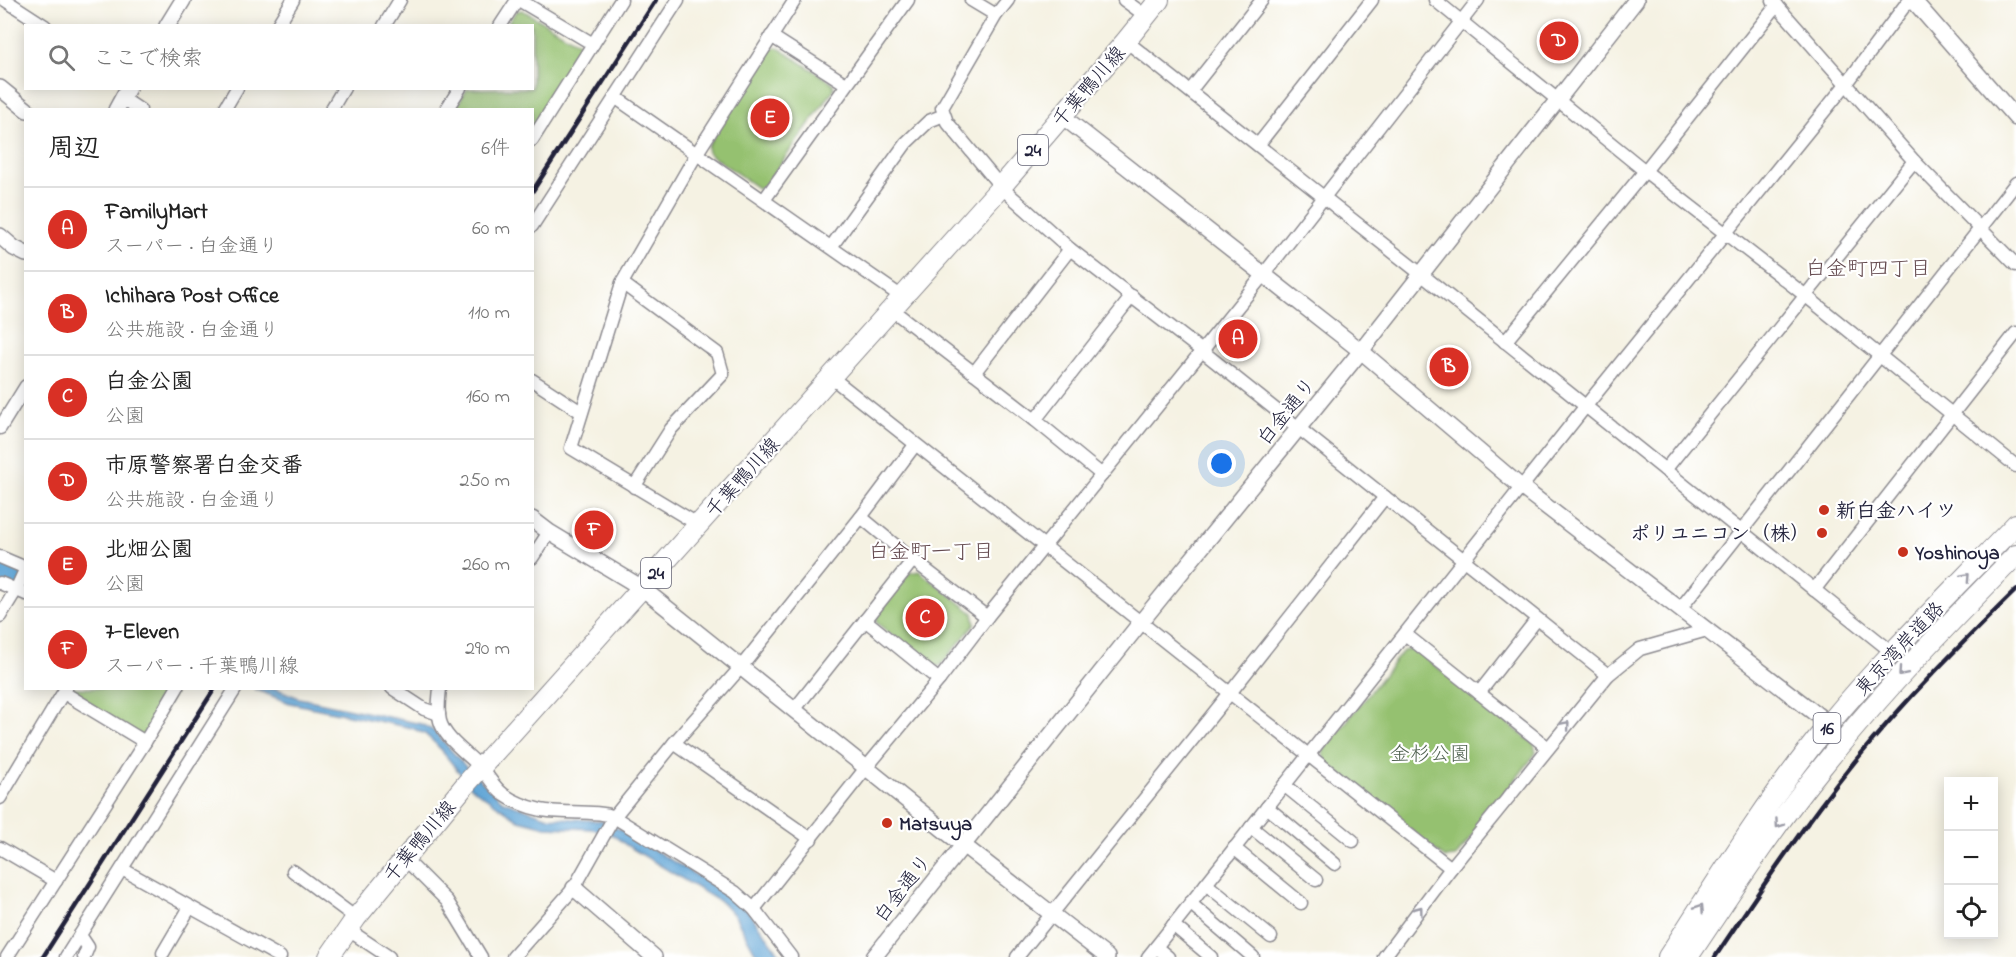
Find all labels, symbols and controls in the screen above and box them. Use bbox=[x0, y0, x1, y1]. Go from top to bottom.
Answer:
pin: D bbox=[1540, 18, 1578, 63]
search box bbox=[24, 24, 534, 90]
street label: 千葉鴨川線 bbox=[1046, 40, 1134, 135]
icon: search bbox=[45, 41, 78, 74]
text: ここで検索 bbox=[93, 44, 203, 76]
pin: E bbox=[750, 96, 790, 140]
text: 周辺 bbox=[48, 131, 100, 169]
text: 6件 bbox=[481, 135, 510, 164]
road number: 24 bbox=[1018, 135, 1048, 165]
text: FamilyMart bbox=[105, 197, 208, 229]
text: A bbox=[61, 215, 74, 244]
text: 60 m bbox=[472, 215, 510, 244]
text: スーパー · 白金通り bbox=[105, 233, 278, 262]
district label: 白金町四丁目 bbox=[1805, 255, 1931, 285]
text: Ichihara Post Office bbox=[105, 281, 279, 313]
text: B bbox=[61, 299, 74, 328]
text: 110 m bbox=[468, 299, 510, 328]
pin: A bbox=[1218, 316, 1258, 362]
text: 公共施設 · 白金通り bbox=[105, 317, 279, 346]
pin: B bbox=[1430, 344, 1468, 389]
text: 白金公園 bbox=[105, 367, 193, 399]
street label: 白金通り bbox=[1252, 372, 1324, 453]
text: C bbox=[62, 383, 73, 412]
text: 160 m bbox=[466, 383, 510, 412]
text: 公園 bbox=[105, 403, 145, 432]
street label: 千葉鴨川線 bbox=[700, 432, 788, 526]
your location bbox=[1207, 449, 1236, 478]
text: 市原警察署白金交番 bbox=[105, 451, 303, 483]
text: D bbox=[60, 467, 75, 496]
text: 250 m bbox=[459, 467, 510, 496]
text: 公共施設 · 白金通り bbox=[105, 487, 279, 516]
place label: 新白金ハイツ bbox=[1836, 498, 1956, 527]
marker: 新白金ハイツ bbox=[1817, 503, 1831, 517]
pin: F bbox=[574, 508, 614, 552]
place label: ポリユニコン（株） bbox=[1630, 521, 1810, 550]
marker: ポリユニコン（株） bbox=[1815, 526, 1829, 540]
text: 北畑公園 bbox=[105, 535, 193, 567]
district label: 白金町一丁目 bbox=[868, 538, 994, 568]
place label: Yoshinoya bbox=[1914, 540, 2000, 570]
marker: Yoshinoya bbox=[1896, 545, 1910, 559]
text: E bbox=[61, 551, 74, 580]
text: 260 m bbox=[462, 551, 510, 580]
road number: 24 bbox=[641, 558, 671, 588]
text: 公園 bbox=[105, 571, 145, 600]
one-way arrow bbox=[1959, 573, 1970, 583]
pin: C bbox=[906, 596, 944, 640]
street label: 東京湾岸道路 bbox=[1849, 596, 1952, 703]
text: 7-Eleven bbox=[105, 617, 179, 649]
text: F bbox=[61, 635, 74, 664]
text: 290 m bbox=[465, 635, 510, 664]
text: スーパー · 千葉鴨川線 bbox=[105, 653, 298, 682]
one-way arrow bbox=[1898, 666, 1909, 676]
road number: 16 bbox=[1814, 713, 1840, 743]
one-way arrow bbox=[1559, 721, 1570, 732]
park label: 金杉公園 bbox=[1390, 741, 1470, 770]
map controls bbox=[1944, 777, 1998, 939]
button: + bbox=[1944, 777, 1998, 831]
street label: 千葉鴨川線 bbox=[378, 795, 464, 890]
place label: Matsuya bbox=[899, 811, 972, 841]
marker: Matsuya bbox=[880, 816, 894, 830]
one-way arrow bbox=[1775, 817, 1786, 828]
button: − bbox=[1944, 831, 1998, 885]
street label: 白金通り bbox=[868, 849, 940, 930]
button: locate bbox=[1944, 885, 1998, 939]
one-way arrow bbox=[1692, 904, 1704, 914]
one-way arrow bbox=[1412, 906, 1423, 917]

